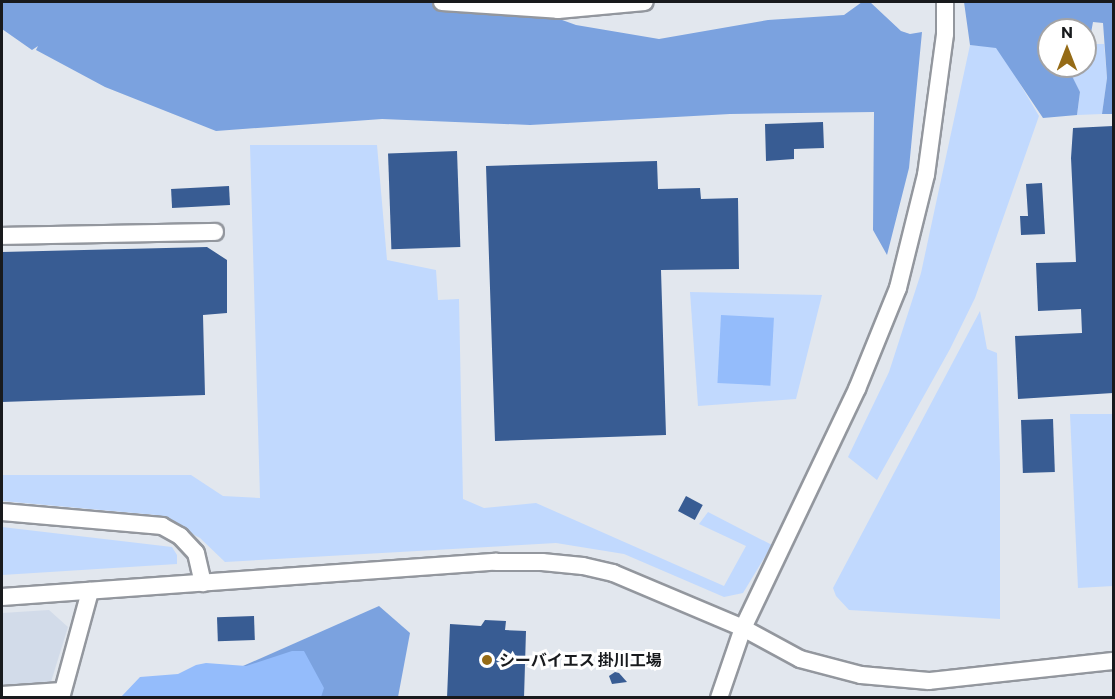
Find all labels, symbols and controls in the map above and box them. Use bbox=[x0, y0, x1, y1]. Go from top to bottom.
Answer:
north arrow bbox=[1037, 18, 1097, 78]
text: N bbox=[1061, 22, 1073, 41]
place label: シーバイエス 掛川工場 bbox=[499, 650, 662, 670]
marker: シーバイエス 掛川工場 bbox=[480, 653, 494, 667]

